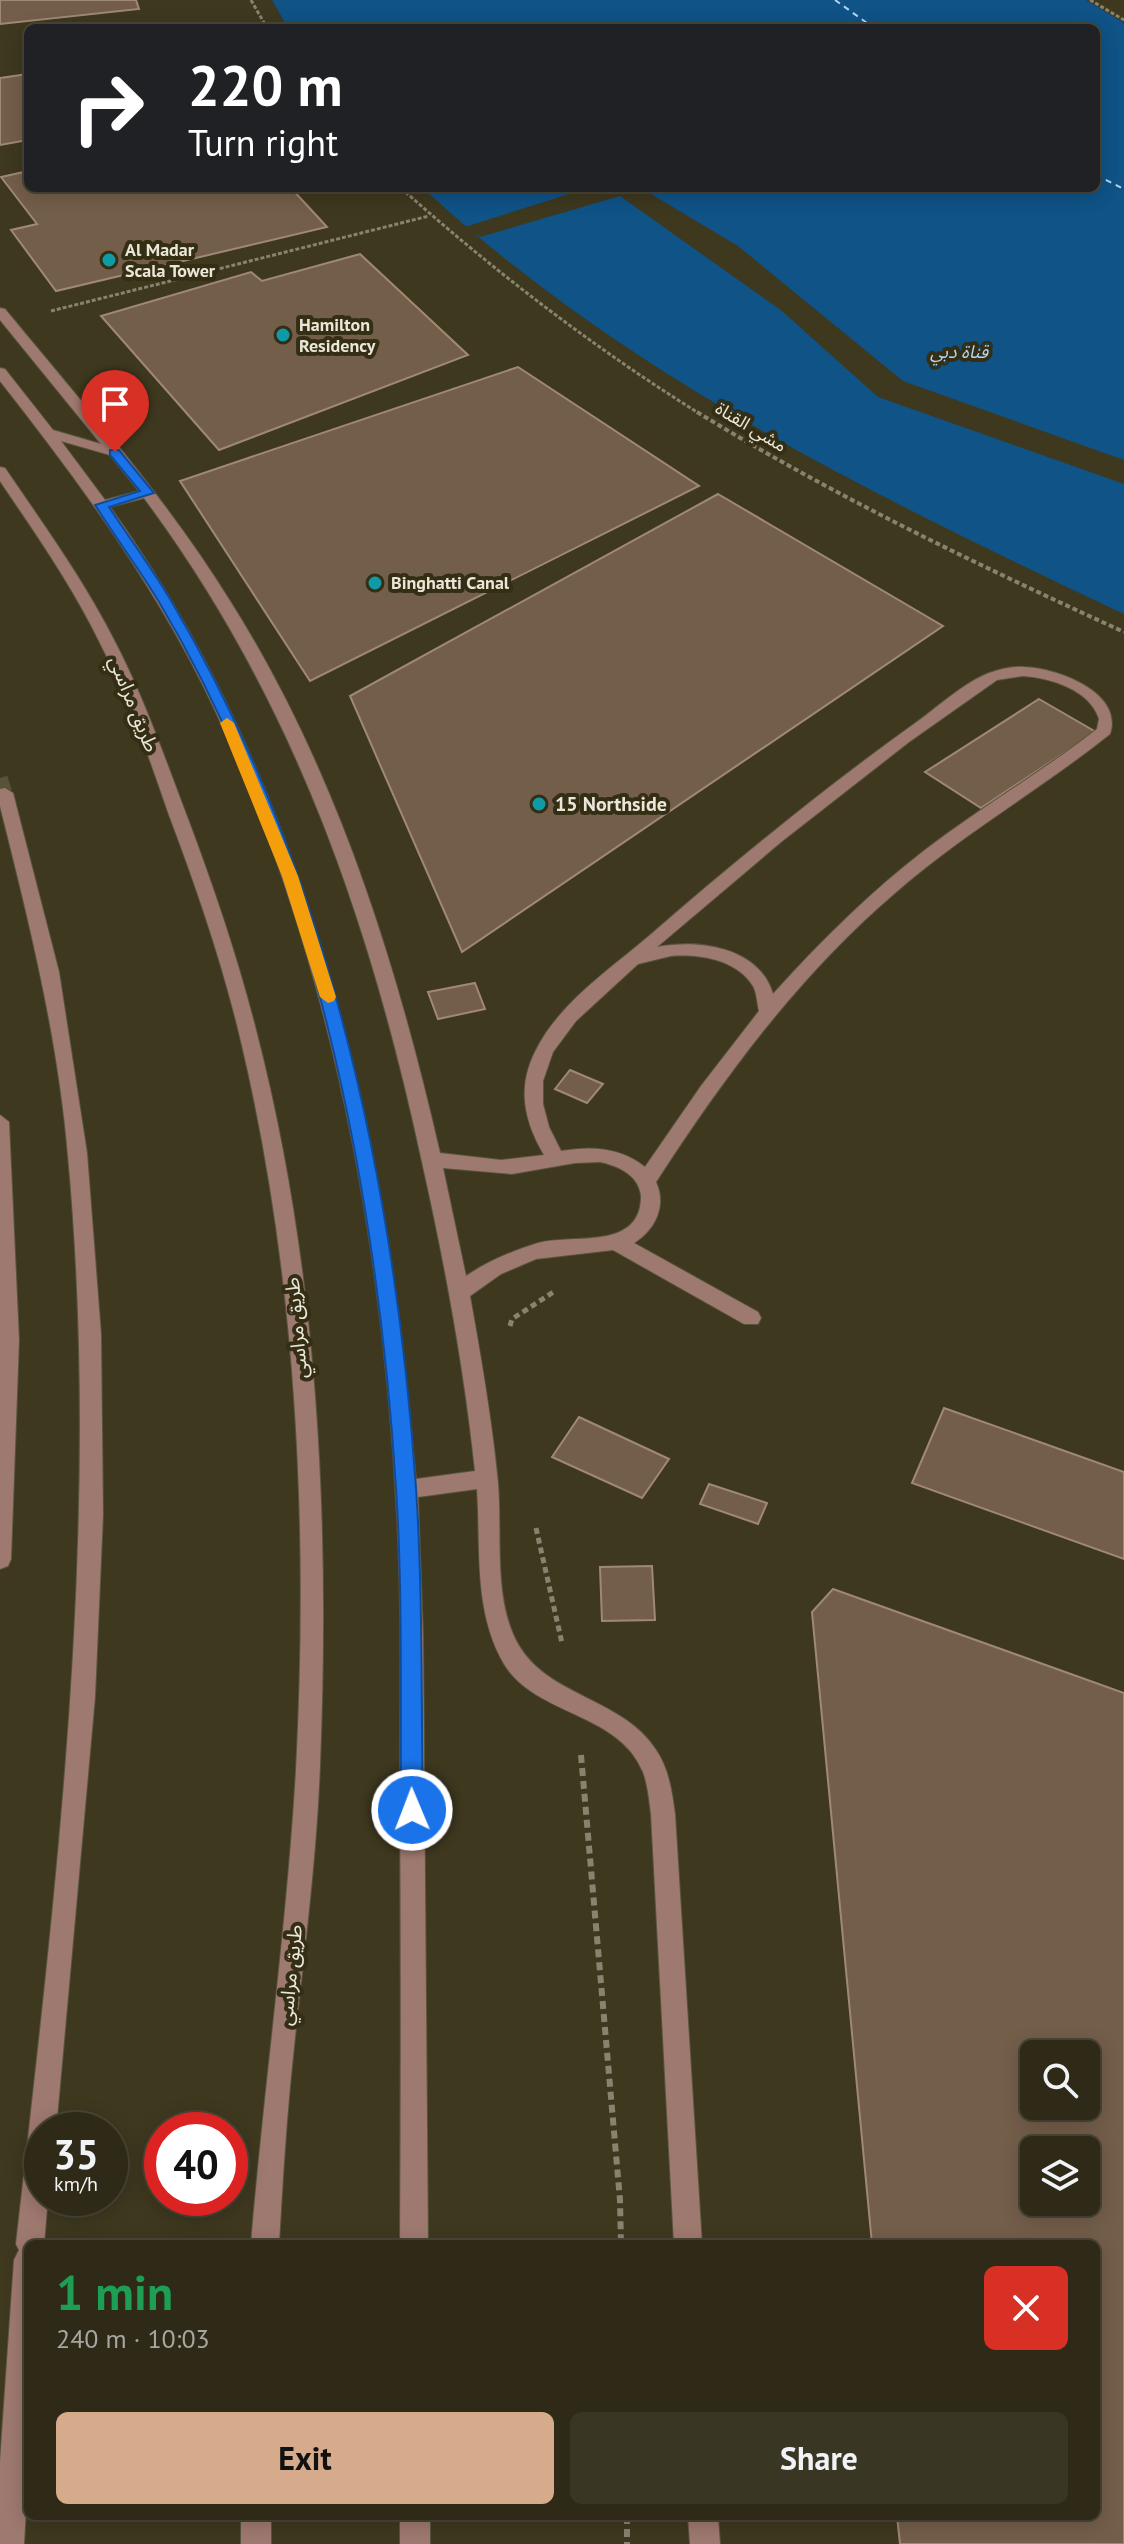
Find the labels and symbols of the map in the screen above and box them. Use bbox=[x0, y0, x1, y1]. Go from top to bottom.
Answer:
place label: Al Madar Scala Tower bbox=[125, 238, 216, 282]
marker: Al Madar Scala Tower bbox=[100, 251, 118, 269]
place label: Hamilton Residency bbox=[299, 313, 376, 357]
marker: Hamilton Residency bbox=[274, 326, 292, 344]
water label: قناة دبي bbox=[930, 340, 990, 366]
pin bbox=[81, 370, 149, 452]
street label: مشي القناة bbox=[710, 396, 791, 459]
place label: Binghatti Canal bbox=[391, 571, 510, 594]
marker: Binghatti Canal bbox=[366, 574, 384, 592]
street label: طريق مراسي bbox=[101, 652, 165, 757]
place label: 15 Northside bbox=[555, 791, 667, 817]
marker: 15 Northside bbox=[530, 795, 548, 813]
street label: طريق مراسي bbox=[279, 1276, 316, 1380]
position arrow bbox=[370, 1768, 454, 1852]
street label: طريق مراسي bbox=[272, 1923, 311, 2027]
speed limit sign: 40 bbox=[144, 2112, 248, 2216]

